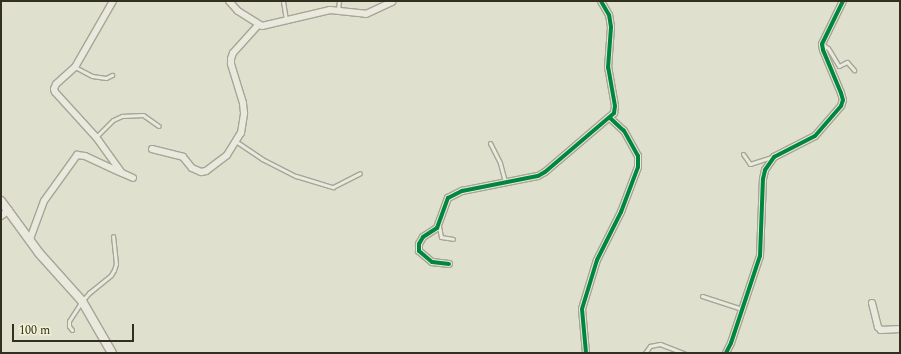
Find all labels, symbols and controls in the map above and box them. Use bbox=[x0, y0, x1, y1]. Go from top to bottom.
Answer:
scale bar bbox=[14, 316, 136, 342]
text: 100 m bbox=[19, 321, 50, 340]

